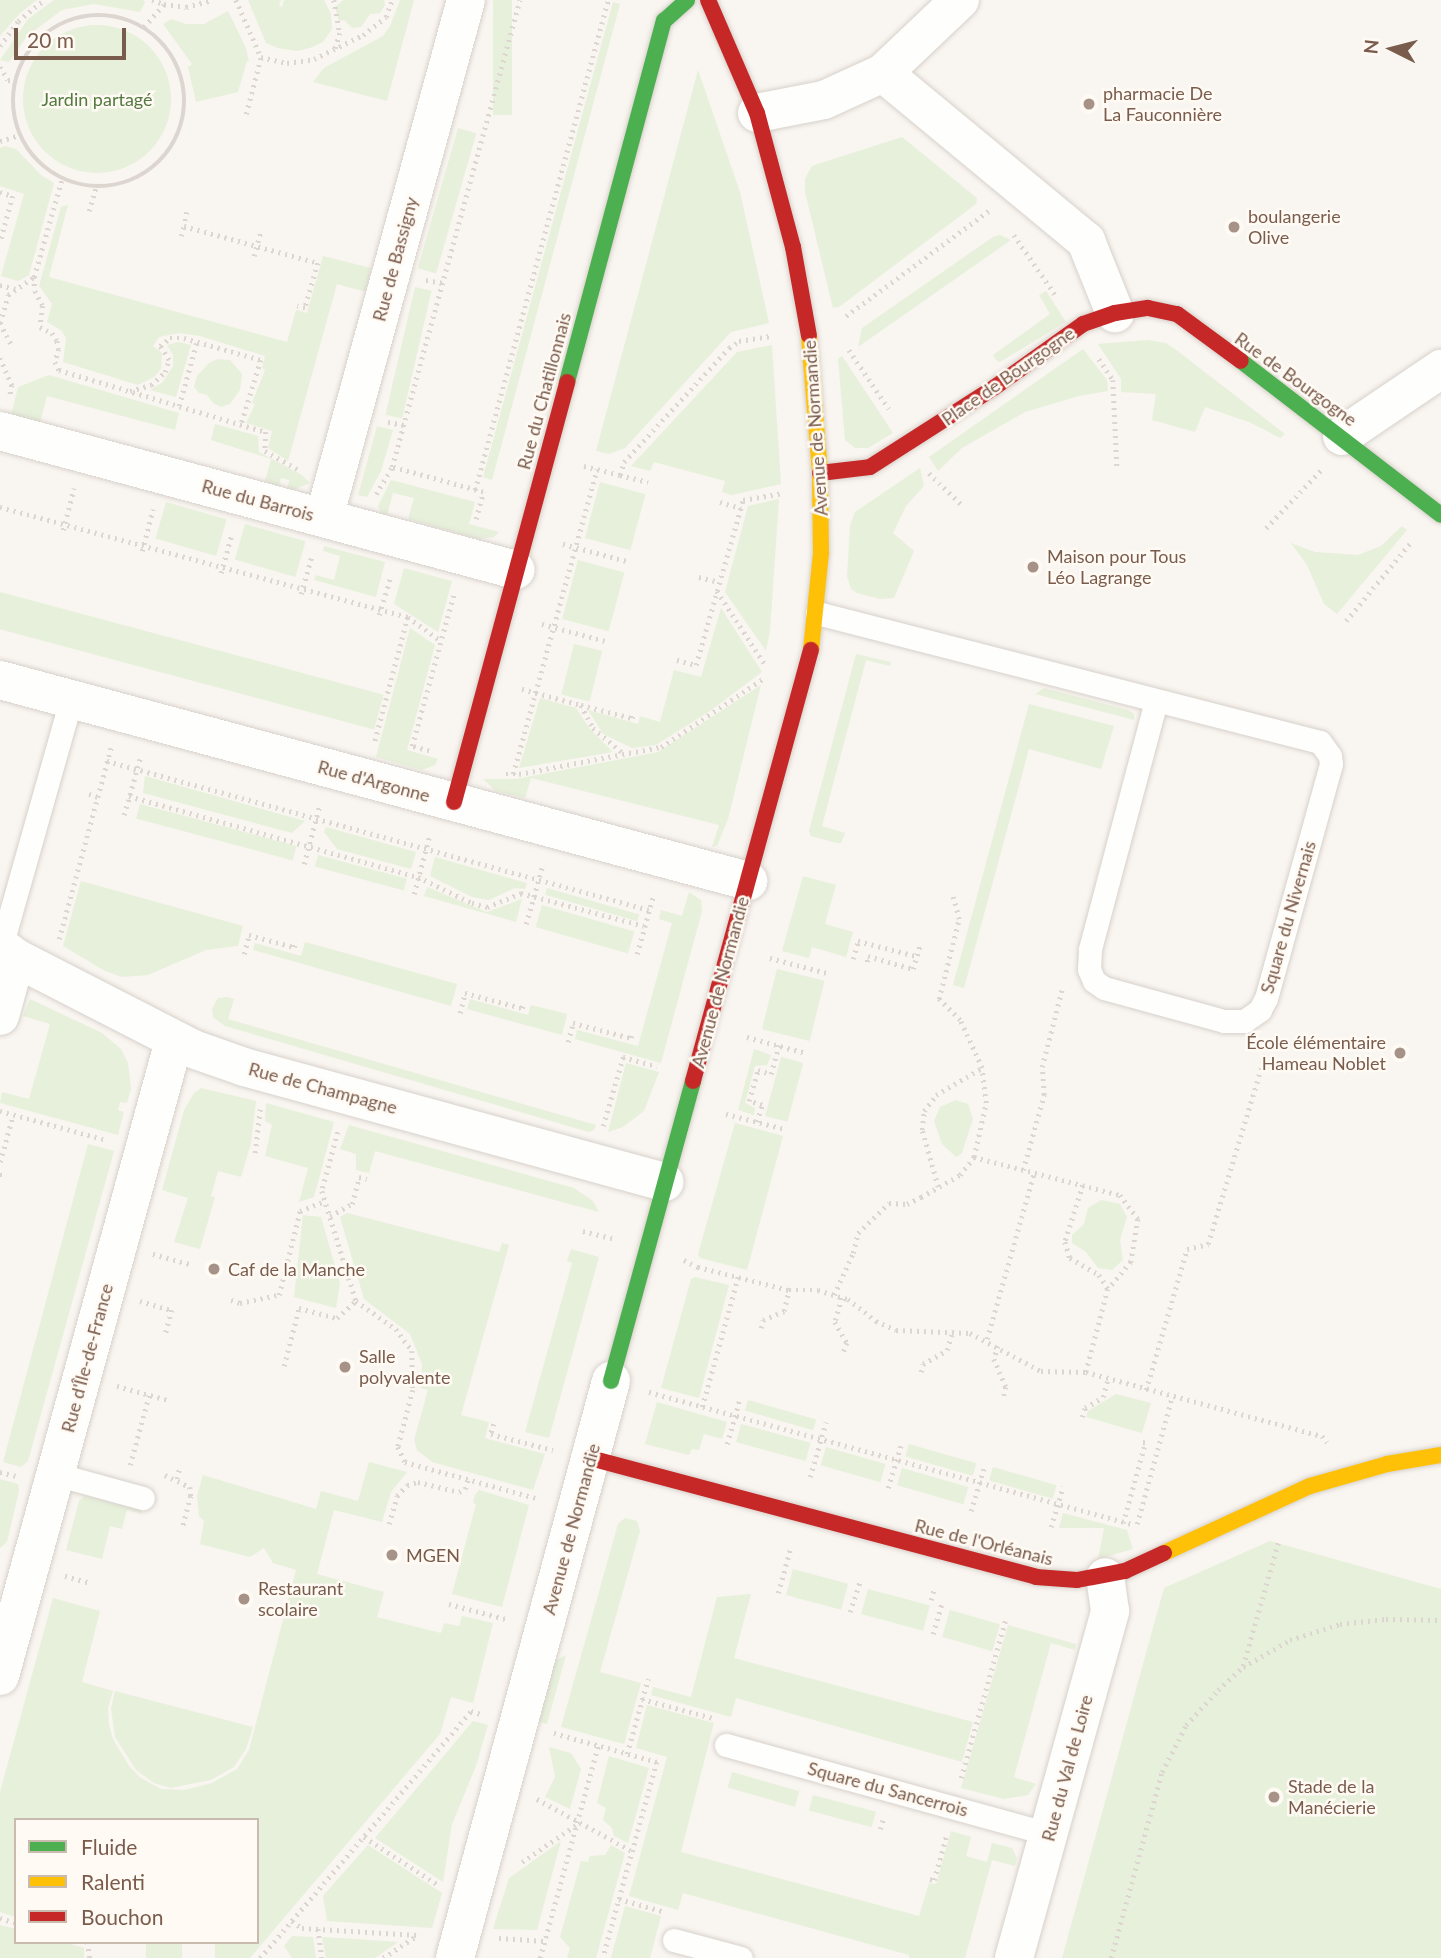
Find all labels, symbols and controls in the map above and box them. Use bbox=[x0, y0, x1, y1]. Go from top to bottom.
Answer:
scale bar bbox=[18, 14, 130, 58]
north arrow bbox=[1357, 14, 1427, 84]
text: 20 m bbox=[27, 27, 74, 52]
text: N bbox=[1358, 38, 1383, 55]
place label: pharmacie De La Fauconnière bbox=[1103, 83, 1222, 126]
park label: Jardin partagé bbox=[41, 88, 153, 110]
marker: pharmacie De La Fauconnière bbox=[1081, 96, 1097, 112]
street label: Rue de Bassigny bbox=[368, 194, 422, 324]
place label: boulangerie Olive bbox=[1248, 206, 1341, 248]
marker: boulangerie Olive bbox=[1226, 219, 1242, 235]
street label: Rue du Chatillonnais bbox=[513, 310, 575, 472]
street label: Place de Bourgogne bbox=[937, 322, 1079, 430]
street label: Rue de Bourgogne bbox=[1231, 327, 1361, 431]
street label: Avenue de Normandie bbox=[798, 339, 832, 517]
street label: Rue du Barrois bbox=[200, 475, 316, 525]
place label: Maison pour Tous Léo Lagrange bbox=[1047, 546, 1187, 588]
marker: Maison pour Tous Léo Lagrange bbox=[1025, 559, 1041, 575]
street label: Rue d'Argonne bbox=[316, 756, 432, 806]
street label: Square du Nivernais bbox=[1256, 838, 1320, 996]
street label: Avenue de Normandie bbox=[687, 894, 753, 1070]
place label: École élémentaire Hameau Noblet bbox=[1246, 1032, 1386, 1074]
marker: École élémentaire Hameau Noblet bbox=[1392, 1045, 1408, 1061]
street label: Rue de Champagne bbox=[246, 1058, 400, 1118]
place label: Caf de la Manche bbox=[228, 1258, 365, 1280]
marker: Caf de la Manche bbox=[206, 1261, 222, 1277]
street label: Rue d'Île-de-France bbox=[57, 1281, 117, 1435]
place label: Salle polyvalente bbox=[359, 1346, 450, 1388]
marker: Salle polyvalente bbox=[337, 1359, 353, 1375]
street label: Avenue de Normandie bbox=[538, 1441, 604, 1617]
street label: Rue de l'Orléanais bbox=[913, 1514, 1055, 1570]
place label: MGEN bbox=[406, 1544, 460, 1566]
marker: MGEN bbox=[384, 1547, 400, 1563]
place label: Restaurant scolaire bbox=[258, 1578, 343, 1620]
marker: Restaurant scolaire bbox=[236, 1591, 252, 1607]
street label: Rue du Val de Loire bbox=[1037, 1692, 1097, 1844]
street label: Square du Sancerrois bbox=[805, 1757, 971, 1821]
place label: Stade de la Manécierie bbox=[1288, 1776, 1376, 1818]
marker: Stade de la Manécierie bbox=[1266, 1789, 1282, 1805]
legend bbox=[14, 1818, 259, 1944]
text: Fluide bbox=[81, 1834, 137, 1859]
text: Ralenti bbox=[81, 1869, 145, 1894]
text: Bouchon bbox=[81, 1904, 163, 1929]

